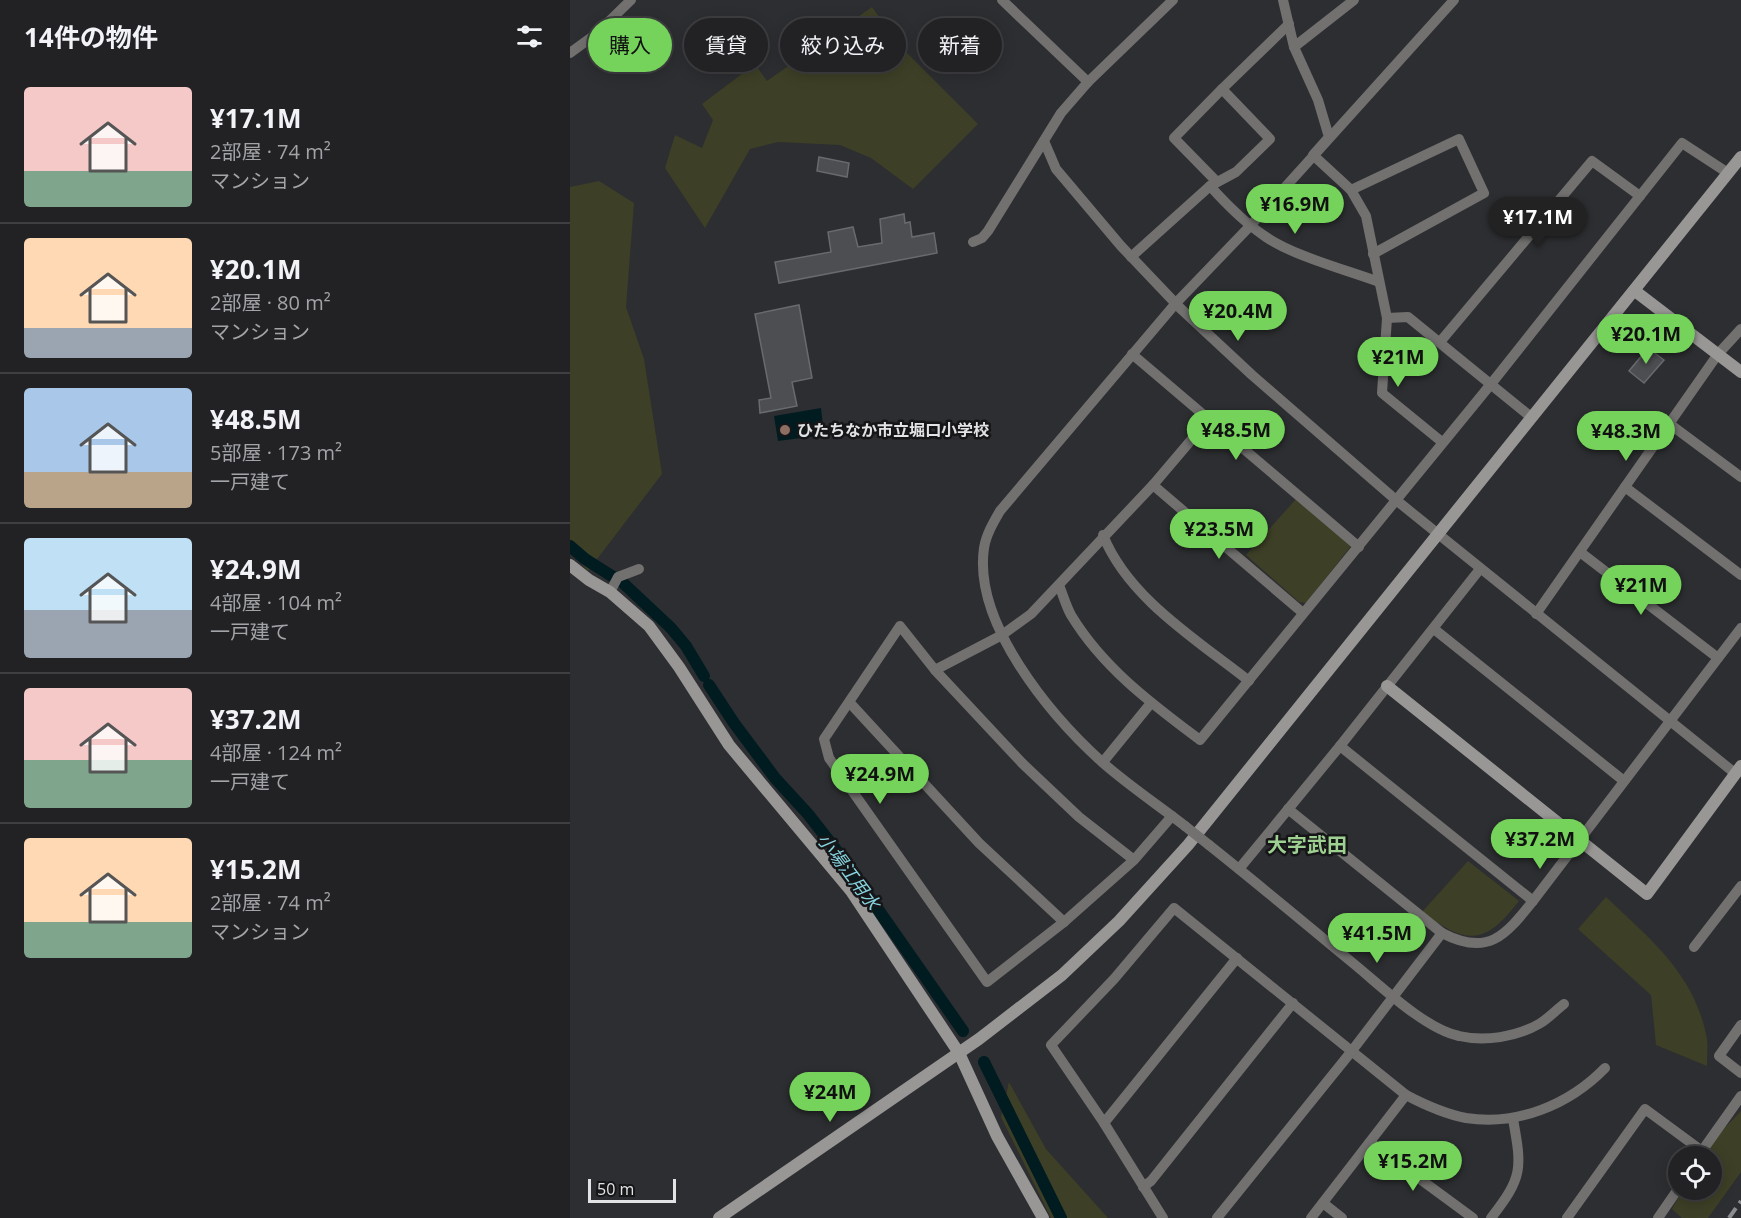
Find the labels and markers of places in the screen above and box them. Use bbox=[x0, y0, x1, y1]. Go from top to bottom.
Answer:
pin: ¥16.9M bbox=[1246, 184, 1344, 235]
pin: ¥17.1M bbox=[1489, 197, 1587, 248]
pin: ¥20.4M bbox=[1189, 291, 1287, 342]
pin: ¥20.1M bbox=[1597, 314, 1695, 365]
pin: ¥21M bbox=[1362, 337, 1434, 388]
pin: ¥48.5M bbox=[1187, 410, 1285, 461]
pin: ¥48.3M bbox=[1577, 411, 1675, 462]
place label: ひたちなか市立堀口小学校 bbox=[797, 419, 989, 441]
marker: ひたちなか市立堀口小学校 bbox=[778, 423, 792, 437]
pin: ¥23.5M bbox=[1170, 509, 1268, 560]
pin: ¥21M bbox=[1605, 565, 1677, 616]
pin: ¥24.9M bbox=[831, 754, 929, 805]
pin: ¥37.2M bbox=[1491, 819, 1589, 870]
pin: ¥41.5M bbox=[1328, 913, 1426, 964]
pin: ¥24M bbox=[794, 1072, 866, 1123]
pin: ¥15.2M bbox=[1364, 1141, 1462, 1192]

